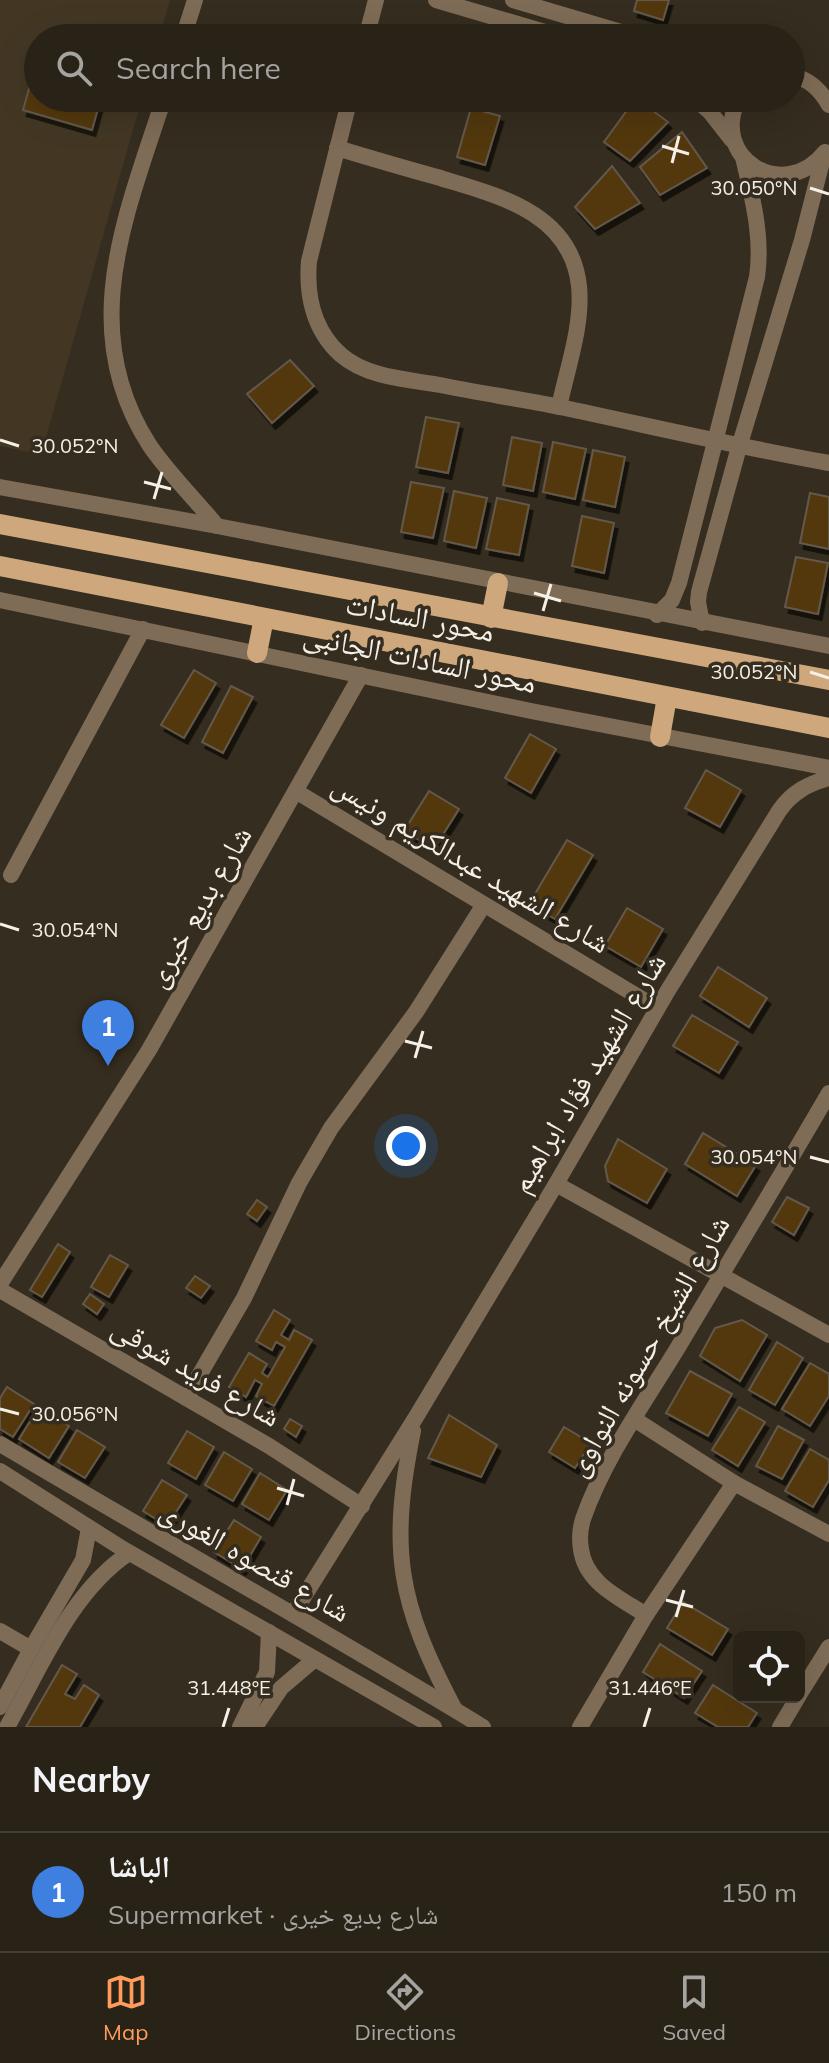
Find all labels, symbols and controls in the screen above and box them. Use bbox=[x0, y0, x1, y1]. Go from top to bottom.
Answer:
search box bbox=[24, 24, 805, 112]
icon: search bbox=[52, 46, 96, 90]
text: Search here bbox=[116, 49, 281, 87]
text: 30.050°N bbox=[711, 175, 797, 200]
text: 30.052°N bbox=[32, 433, 118, 458]
street label: محور السادات bbox=[343, 584, 498, 650]
street label: محور السادات الجانبى bbox=[300, 615, 540, 701]
text: 30.052°N bbox=[711, 659, 797, 684]
street label: شارع الشهيد عبدالكريم ونيس bbox=[325, 765, 617, 963]
street label: شارع بديع خيرى bbox=[137, 819, 261, 995]
text: 30.054°N bbox=[32, 917, 118, 942]
street label: شارع الشهيد فؤاد ابراهيم bbox=[501, 946, 675, 1200]
pin: 1 bbox=[82, 1000, 134, 1066]
your location bbox=[386, 1126, 426, 1166]
text: 30.054°N bbox=[711, 1144, 797, 1169]
street label: شارع الشيخ حسونه النواوى bbox=[557, 1208, 738, 1483]
street label: شارع فريد شوقى bbox=[105, 1307, 288, 1436]
text: 30.056°N bbox=[32, 1401, 118, 1426]
street label: شارع قنصوه الغورى bbox=[153, 1490, 358, 1631]
map controls bbox=[733, 1631, 805, 1703]
button: locate bbox=[733, 1631, 805, 1703]
text: 31.448°E bbox=[187, 1675, 271, 1700]
text: 31.446°E bbox=[608, 1675, 692, 1700]
text: Nearby bbox=[32, 1758, 150, 1801]
text: الباشا bbox=[108, 1847, 170, 1885]
text: 1 bbox=[50, 1876, 66, 1909]
text: 150 m bbox=[721, 1876, 797, 1909]
text: Supermarket · شارع بديع خيرى bbox=[108, 1898, 438, 1931]
tab: Map bbox=[103, 1970, 148, 2046]
tab: Directions bbox=[355, 1970, 456, 2046]
tab: Saved bbox=[662, 1970, 726, 2046]

